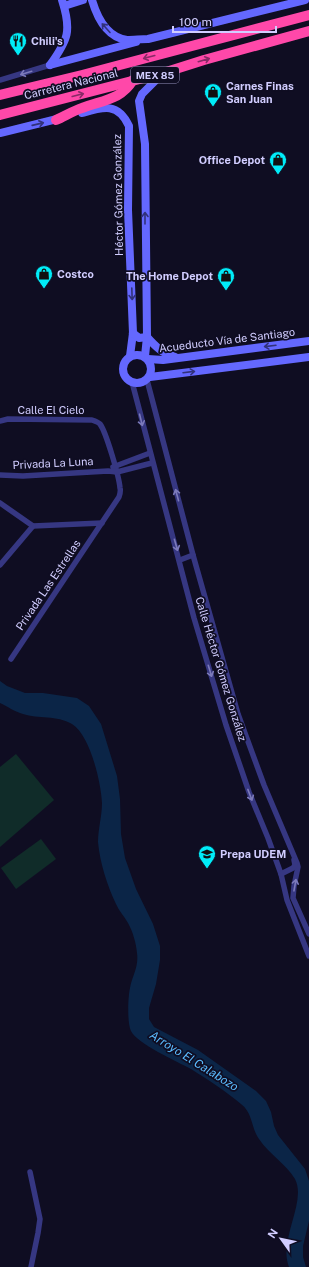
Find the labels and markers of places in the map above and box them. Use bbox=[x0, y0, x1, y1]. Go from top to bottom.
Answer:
restaurant icon: Chili's bbox=[8, 31, 28, 56]
place label: Chili's bbox=[31, 35, 63, 47]
place label: Carnes Finas San Juan bbox=[226, 80, 294, 105]
shop icon: Carnes Finas San Juan bbox=[203, 82, 223, 107]
shop icon: Office Depot bbox=[268, 150, 288, 175]
place label: Office Depot bbox=[199, 154, 265, 166]
shop icon: Costco bbox=[34, 264, 54, 289]
shop icon: The Home Depot bbox=[216, 266, 236, 291]
place label: Costco bbox=[57, 268, 94, 280]
place label: The Home Depot bbox=[126, 270, 213, 282]
school or university icon: Prepa UDEM bbox=[197, 844, 217, 869]
place label: Prepa UDEM bbox=[220, 848, 286, 860]

